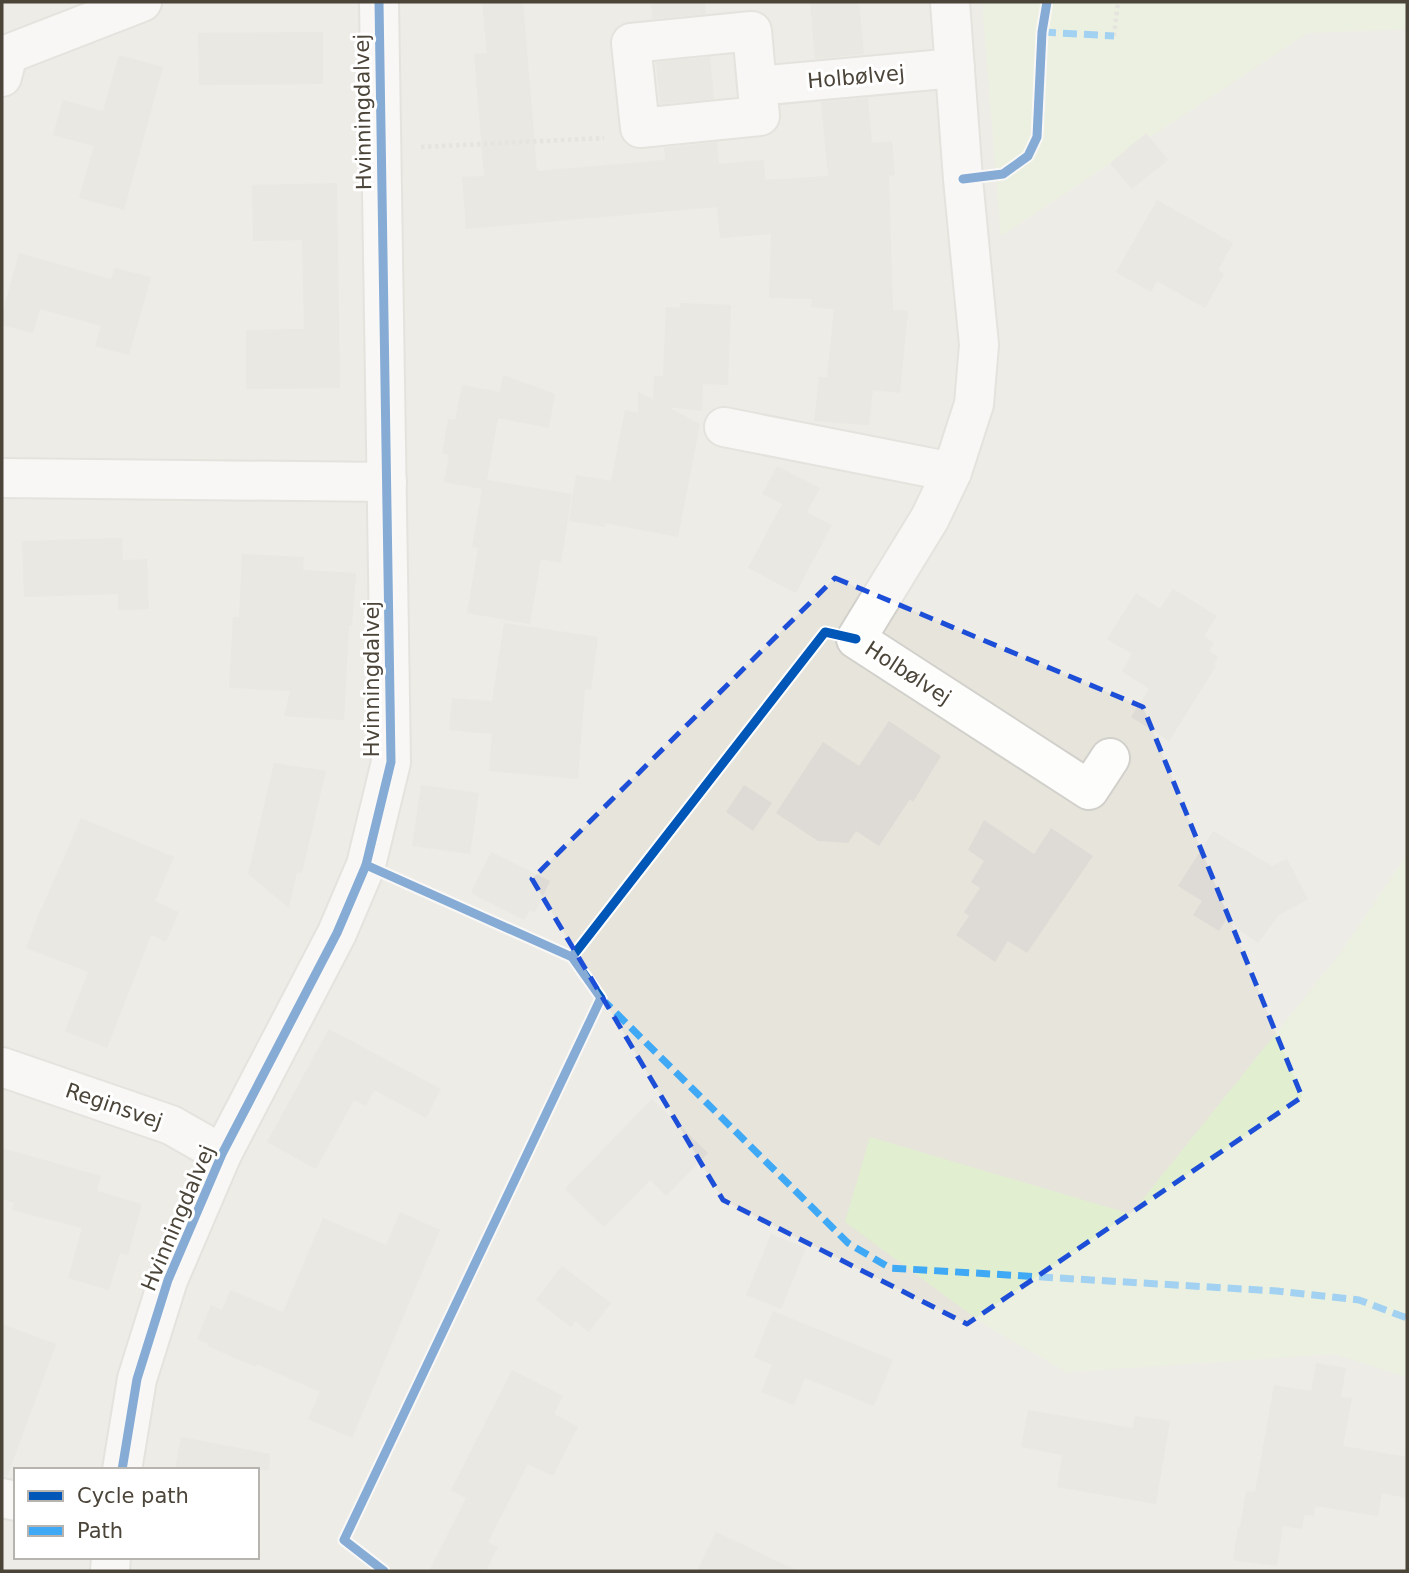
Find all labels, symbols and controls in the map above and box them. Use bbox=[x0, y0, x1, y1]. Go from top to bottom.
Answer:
street label: Hvinningdalvej bbox=[350, 34, 376, 190]
street label: Holbølvej bbox=[806, 61, 906, 93]
street label: Hvinningdalvej bbox=[360, 601, 384, 757]
street label: Holbølvej bbox=[861, 636, 955, 710]
street label: Reginsvej bbox=[62, 1078, 166, 1134]
street label: Hvinningdalvej bbox=[136, 1141, 220, 1295]
legend bbox=[14, 1468, 259, 1559]
text: Cycle path bbox=[77, 1484, 189, 1508]
text: Path bbox=[77, 1519, 123, 1543]

